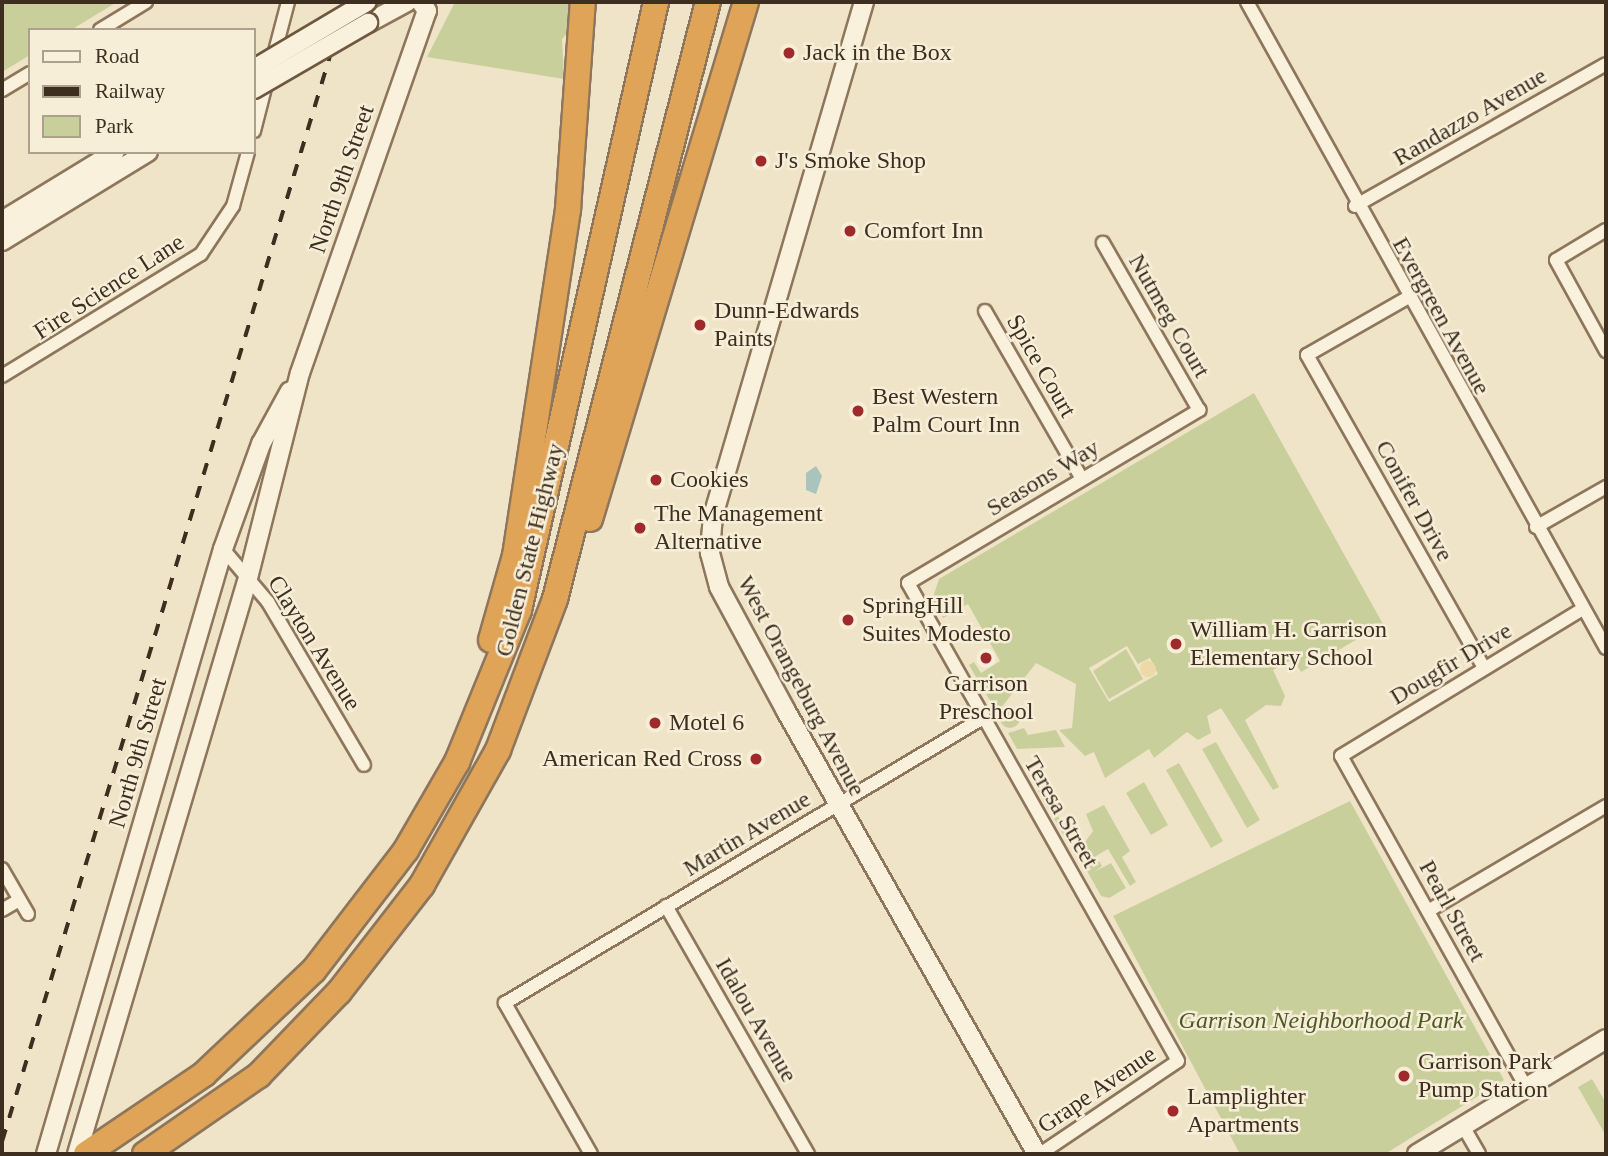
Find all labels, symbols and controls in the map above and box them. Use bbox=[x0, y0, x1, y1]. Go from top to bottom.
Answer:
legend bbox=[28, 28, 256, 154]
place label: Jack in the Box bbox=[803, 39, 952, 67]
text: Road bbox=[95, 44, 139, 68]
marker: Jack in the Box bbox=[781, 45, 797, 61]
street label: Randazzo Avenue bbox=[1388, 61, 1552, 173]
text: Railway bbox=[95, 79, 165, 103]
street label: North 9th Street bbox=[303, 101, 381, 257]
text: Park bbox=[95, 114, 134, 138]
place label: J's Smoke Shop bbox=[775, 147, 926, 175]
marker: J's Smoke Shop bbox=[753, 153, 769, 169]
place label: Comfort Inn bbox=[864, 217, 983, 245]
marker: Comfort Inn bbox=[842, 223, 858, 239]
street label: Fire Science Lane bbox=[29, 228, 189, 346]
street label: Evergreen Avenue bbox=[1385, 232, 1497, 400]
street label: Nutmeg Court bbox=[1122, 249, 1216, 383]
place label: Dunn-Edwards Paints bbox=[714, 297, 859, 353]
street label: Spice Court bbox=[1000, 309, 1082, 423]
marker: Dunn-Edwards Paints bbox=[692, 317, 708, 333]
place label: Best Western Palm Court Inn bbox=[872, 383, 1020, 439]
marker: Best Western Palm Court Inn bbox=[850, 403, 866, 419]
street label: Seasons Way bbox=[981, 433, 1105, 523]
street label: Conifer Drive bbox=[1369, 435, 1459, 567]
street label: Golden State Highway bbox=[490, 440, 570, 660]
place label: Cookies bbox=[670, 466, 749, 494]
marker: Cookies bbox=[648, 472, 664, 488]
place label: The Management Alternative bbox=[654, 500, 823, 556]
marker: The Management Alternative bbox=[632, 520, 648, 536]
street label: Clayton Avenue bbox=[261, 570, 367, 716]
street label: West Orangeburg Avenue bbox=[730, 570, 872, 802]
place label: SpringHill Suites Modesto bbox=[862, 592, 1011, 648]
marker: SpringHill Suites Modesto bbox=[840, 612, 856, 628]
place label: William H. Garrison Elementary School bbox=[1190, 616, 1387, 672]
street label: Dougfir Drive bbox=[1385, 616, 1517, 712]
marker: William H. Garrison Elementary School bbox=[1168, 636, 1184, 652]
marker: Garrison Preschool bbox=[978, 650, 994, 666]
place label: Garrison Preschool bbox=[939, 670, 1033, 726]
street label: North 9th Street bbox=[103, 675, 173, 831]
place label: Motel 6 bbox=[669, 709, 744, 737]
marker: Motel 6 bbox=[647, 715, 663, 731]
place label: American Red Cross bbox=[542, 745, 742, 773]
marker: American Red Cross bbox=[748, 751, 764, 767]
street label: Teresa Street bbox=[1017, 751, 1105, 873]
street label: Martin Avenue bbox=[678, 785, 816, 883]
street label: Pearl Street bbox=[1412, 855, 1492, 967]
street label: Idalou Avenue bbox=[708, 952, 804, 1088]
park label: Garrison Neighborhood Park bbox=[1179, 1007, 1463, 1035]
street label: Grape Avenue bbox=[1032, 1040, 1162, 1140]
place label: Garrison Park Pump Station bbox=[1418, 1048, 1552, 1104]
marker: Garrison Park Pump Station bbox=[1396, 1068, 1412, 1084]
place label: Lamplighter Apartments bbox=[1187, 1083, 1306, 1139]
marker: Lamplighter Apartments bbox=[1165, 1103, 1181, 1119]

